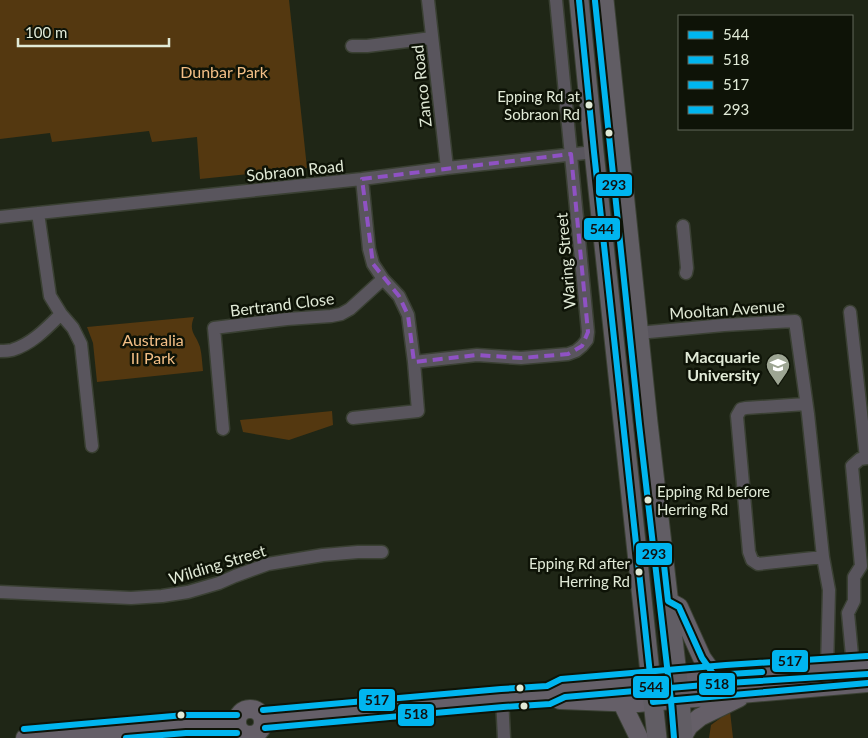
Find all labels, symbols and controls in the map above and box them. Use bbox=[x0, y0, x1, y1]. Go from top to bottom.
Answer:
scale bar bbox=[18, 15, 169, 47]
legend bbox=[678, 15, 853, 130]
text: 100 m bbox=[25, 23, 67, 41]
text: 544 bbox=[723, 25, 749, 43]
street label: Zanco Road bbox=[407, 44, 435, 128]
text: 518 bbox=[723, 50, 749, 68]
park label: Dunbar Park bbox=[180, 62, 269, 81]
text: 517 bbox=[723, 75, 749, 93]
place label: Epping Rd at Sobraon Rd bbox=[497, 87, 581, 123]
marker: Epping Rd at Sobraon Rd bbox=[584, 100, 594, 110]
text: 293 bbox=[723, 100, 749, 118]
unlabelled marker bbox=[604, 128, 614, 138]
street label: Sobraon Road bbox=[245, 155, 345, 185]
line badge: 293 bbox=[595, 173, 633, 197]
text: 293 bbox=[602, 176, 626, 193]
street label: Waring Street bbox=[551, 212, 579, 310]
line badge: 544 bbox=[583, 217, 621, 241]
text: 544 bbox=[590, 220, 614, 237]
street label: Bertrand Close bbox=[229, 288, 335, 320]
street label: Mooltan Avenue bbox=[669, 295, 785, 323]
park label: Australia II Park bbox=[122, 330, 184, 367]
place label: Macquarie University bbox=[685, 347, 761, 384]
school or university icon: Macquarie University bbox=[765, 352, 791, 386]
place label: Epping Rd before Herring Rd bbox=[657, 482, 770, 518]
marker: Epping Rd before Herring Rd bbox=[643, 495, 653, 505]
street label: Wilding Street bbox=[166, 540, 268, 588]
line badge: 293 bbox=[635, 542, 673, 566]
text: 293 bbox=[642, 545, 666, 562]
place label: Epping Rd after Herring Rd bbox=[529, 554, 631, 590]
marker: Epping Rd after Herring Rd bbox=[634, 567, 644, 577]
line badge: 517 bbox=[771, 649, 809, 673]
text: 517 bbox=[778, 652, 802, 669]
line badge: 518 bbox=[698, 672, 736, 696]
line badge: 544 bbox=[632, 675, 670, 699]
text: 518 bbox=[705, 675, 729, 692]
text: 544 bbox=[639, 678, 663, 695]
unlabelled marker bbox=[515, 683, 525, 693]
line badge: 517 bbox=[358, 688, 396, 712]
text: 517 bbox=[365, 691, 389, 708]
unlabelled marker bbox=[519, 701, 529, 711]
line badge: 518 bbox=[397, 703, 435, 727]
text: 518 bbox=[404, 705, 428, 722]
unlabelled marker bbox=[176, 710, 186, 720]

